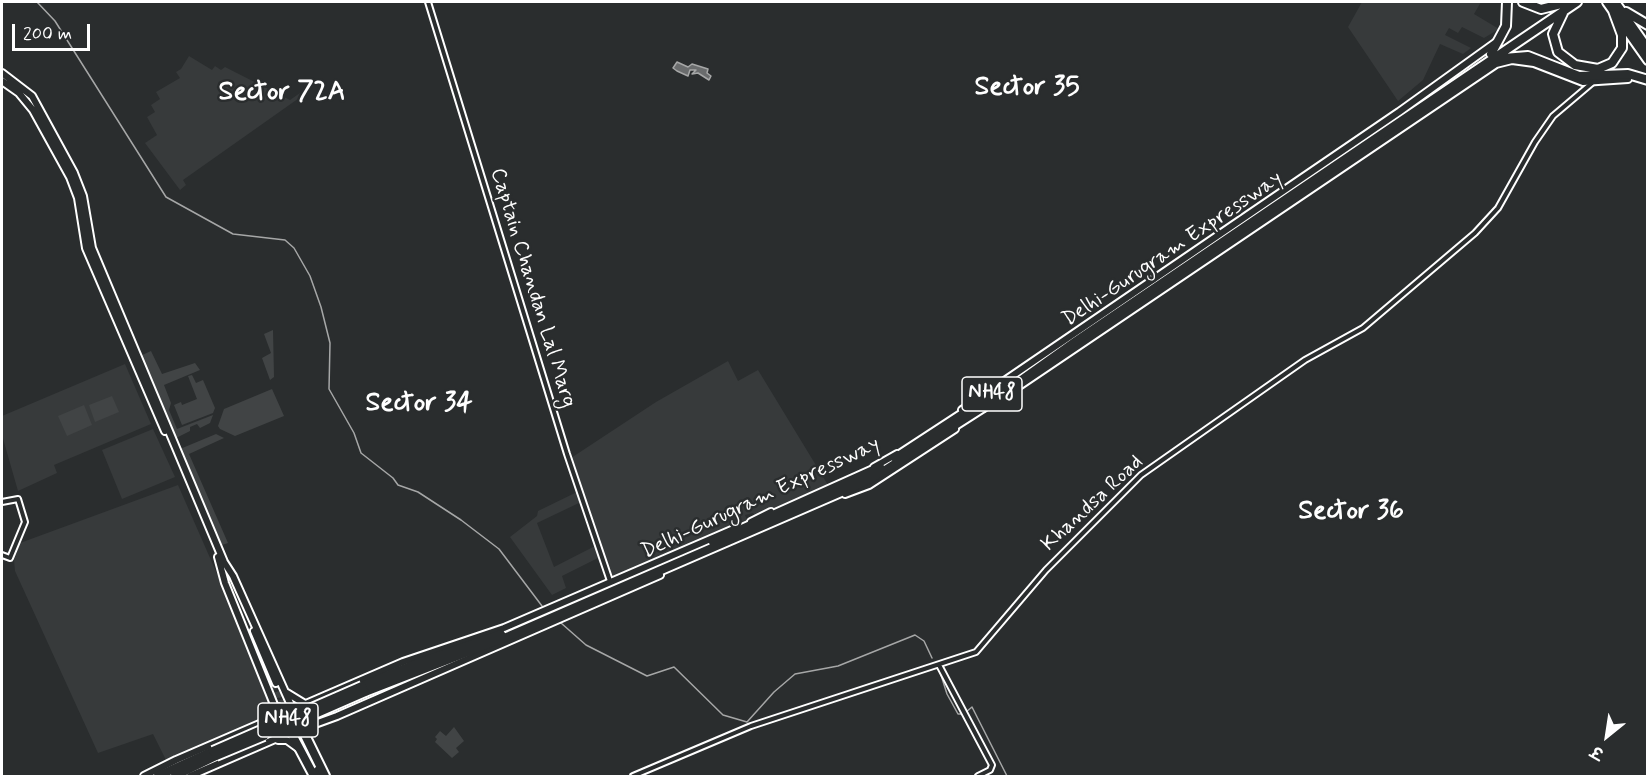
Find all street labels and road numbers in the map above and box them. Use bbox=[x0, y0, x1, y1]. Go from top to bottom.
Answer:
street label: Captain Chandan Lal Marg bbox=[484, 165, 580, 411]
street label: Delhi-Gurugram Expressway bbox=[1058, 167, 1288, 333]
road number: NH48 bbox=[962, 377, 1022, 411]
street label: Delhi-Gurugram Expressway bbox=[638, 433, 884, 565]
street label: Khandsa Road bbox=[1037, 450, 1149, 558]
road number: NH48 bbox=[258, 703, 318, 737]

